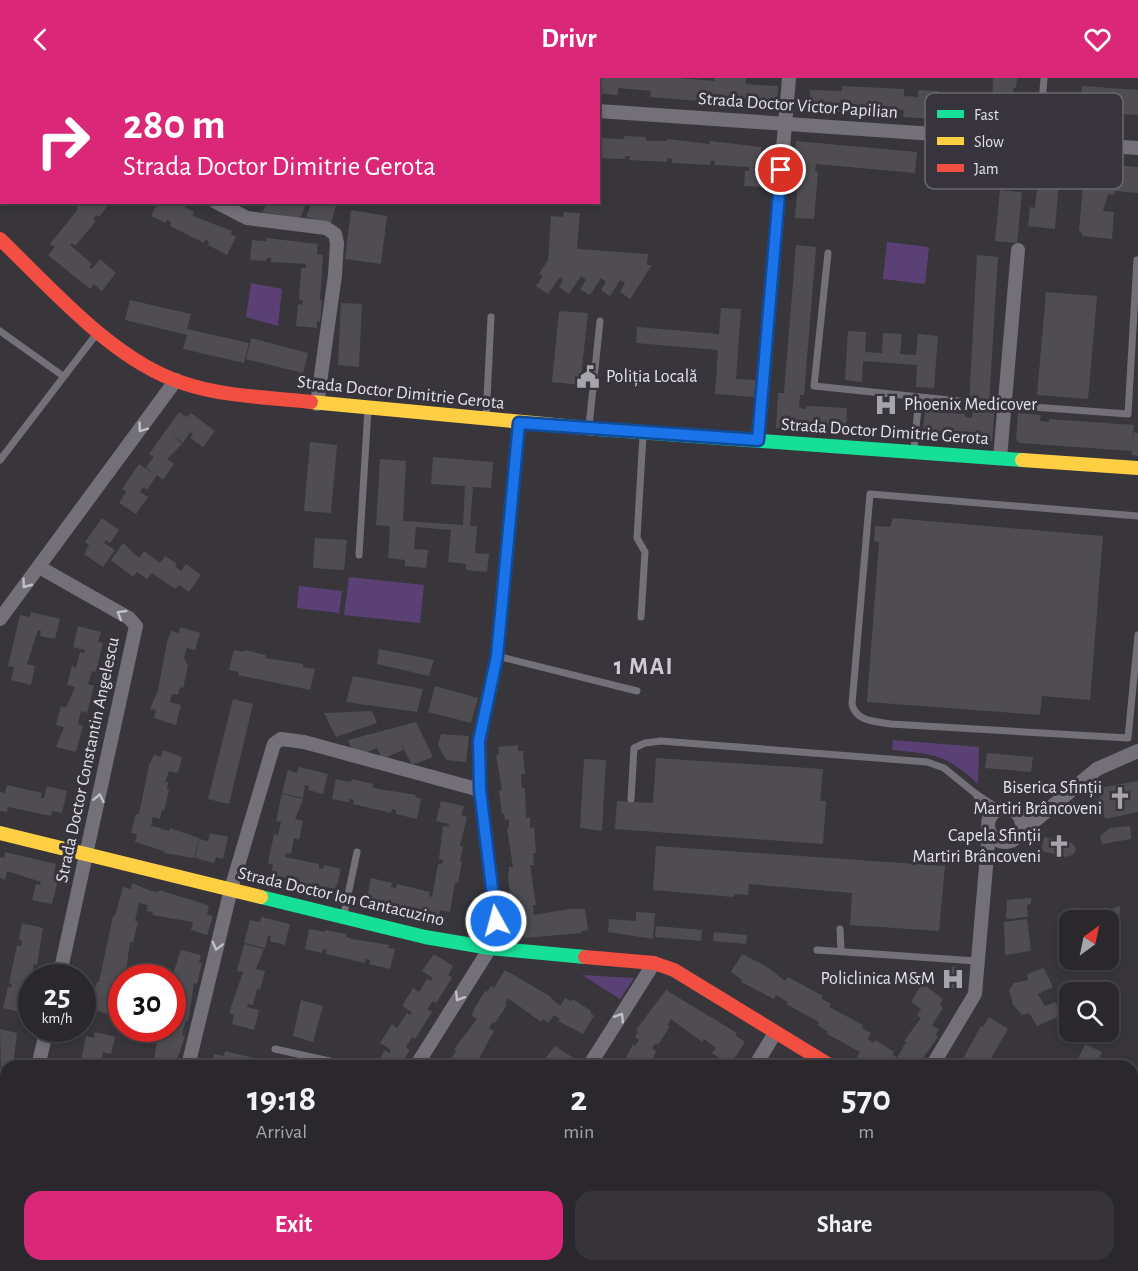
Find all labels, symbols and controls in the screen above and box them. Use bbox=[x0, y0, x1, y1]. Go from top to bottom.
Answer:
icon: back bbox=[24, 23, 57, 56]
icon: heart bbox=[1081, 23, 1114, 56]
text: Drivr bbox=[541, 25, 597, 52]
street label: Strada Doctor Victor Papilian bbox=[697, 90, 899, 122]
legend bbox=[925, 93, 1123, 189]
icon: right bbox=[24, 102, 102, 180]
text: 280 m bbox=[123, 104, 226, 146]
text: Fast bbox=[974, 107, 999, 123]
text: Slow bbox=[974, 134, 1004, 150]
pin bbox=[755, 144, 806, 195]
text: Strada Doctor Dimitrie Gerota bbox=[123, 153, 436, 180]
icon: arrive bbox=[764, 153, 797, 186]
text: Jam bbox=[974, 161, 999, 177]
public building icon: Poliția Locală bbox=[575, 364, 601, 390]
place label: Poliția Locală bbox=[606, 368, 698, 387]
street label: Strada Doctor Dimitrie Gerota bbox=[296, 373, 506, 413]
hospital icon: Phoenix Medicover bbox=[873, 392, 899, 418]
place label: Phoenix Medicover bbox=[904, 396, 1037, 414]
street label: Strada Doctor Dimitrie Gerota bbox=[780, 416, 990, 448]
one-way arrow bbox=[138, 421, 149, 432]
one-way arrow bbox=[22, 578, 33, 589]
one-way arrow bbox=[117, 610, 127, 621]
street label: Strada Doctor Constantin Angelescu bbox=[53, 636, 123, 884]
district label: 1 MAI bbox=[614, 655, 674, 679]
place label: Biserica Sfinții Martiri Brâncoveni bbox=[973, 779, 1102, 818]
church icon: Biserica Sfinții Martiri Brâncoveni bbox=[1107, 785, 1133, 811]
one-way arrow bbox=[91, 793, 104, 803]
place label: Capela Sfinții Martiri Brâncoveni bbox=[912, 827, 1041, 866]
church icon: Capela Sfinții Martiri Brâncoveni bbox=[1046, 833, 1072, 859]
street label: Strada Doctor Ion Cantacuzino bbox=[236, 864, 446, 930]
position arrow bbox=[464, 889, 528, 953]
north arrow bbox=[1059, 910, 1119, 970]
map controls bbox=[1059, 910, 1119, 1042]
one-way arrow bbox=[212, 940, 225, 950]
speed limit sign: 30 bbox=[108, 964, 186, 1042]
hospital icon: Policlinica M&M bbox=[940, 966, 966, 992]
place label: Policlinica M&M bbox=[820, 970, 935, 988]
text: 25 bbox=[43, 981, 71, 1011]
button: search bbox=[1059, 982, 1119, 1042]
one-way arrow bbox=[455, 991, 467, 1001]
text: km/h bbox=[42, 1011, 72, 1026]
one-way arrow bbox=[613, 1013, 624, 1024]
text: 19:18 bbox=[247, 1081, 316, 1117]
text: 2 bbox=[570, 1081, 587, 1117]
text: 570 bbox=[841, 1081, 891, 1117]
text: Arrival bbox=[256, 1122, 307, 1142]
text: min bbox=[563, 1122, 594, 1142]
text: m bbox=[858, 1122, 874, 1142]
button: Exit bbox=[24, 1191, 563, 1260]
button: Share bbox=[575, 1191, 1114, 1260]

